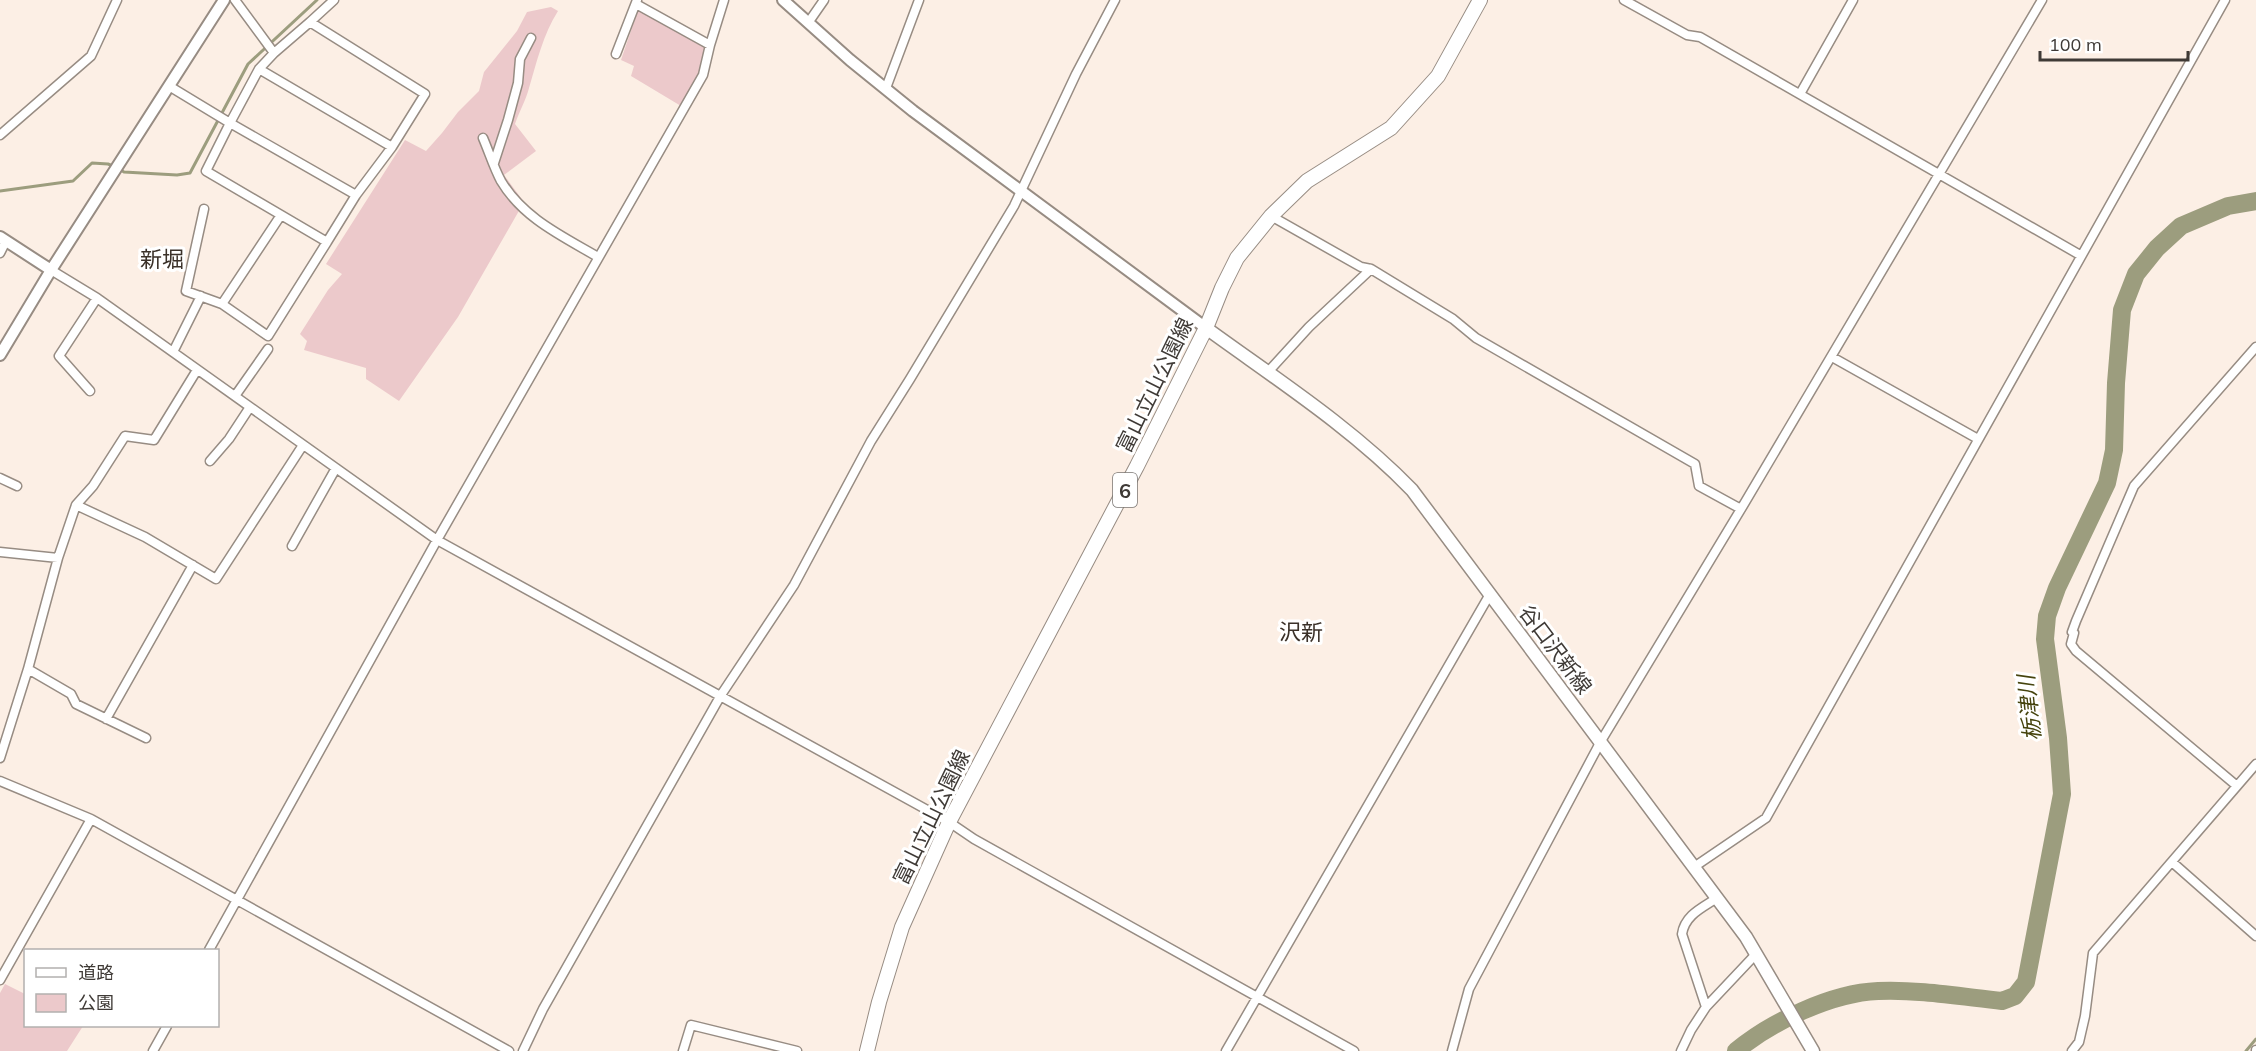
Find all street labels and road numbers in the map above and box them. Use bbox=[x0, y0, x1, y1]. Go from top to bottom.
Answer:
street label: 富山立山公園線 bbox=[1110, 313, 1198, 457]
road number: 6 bbox=[1113, 473, 1137, 507]
street label: 谷口沢新線 bbox=[1514, 599, 1598, 699]
street label: 富山立山公園線 bbox=[887, 745, 975, 889]

